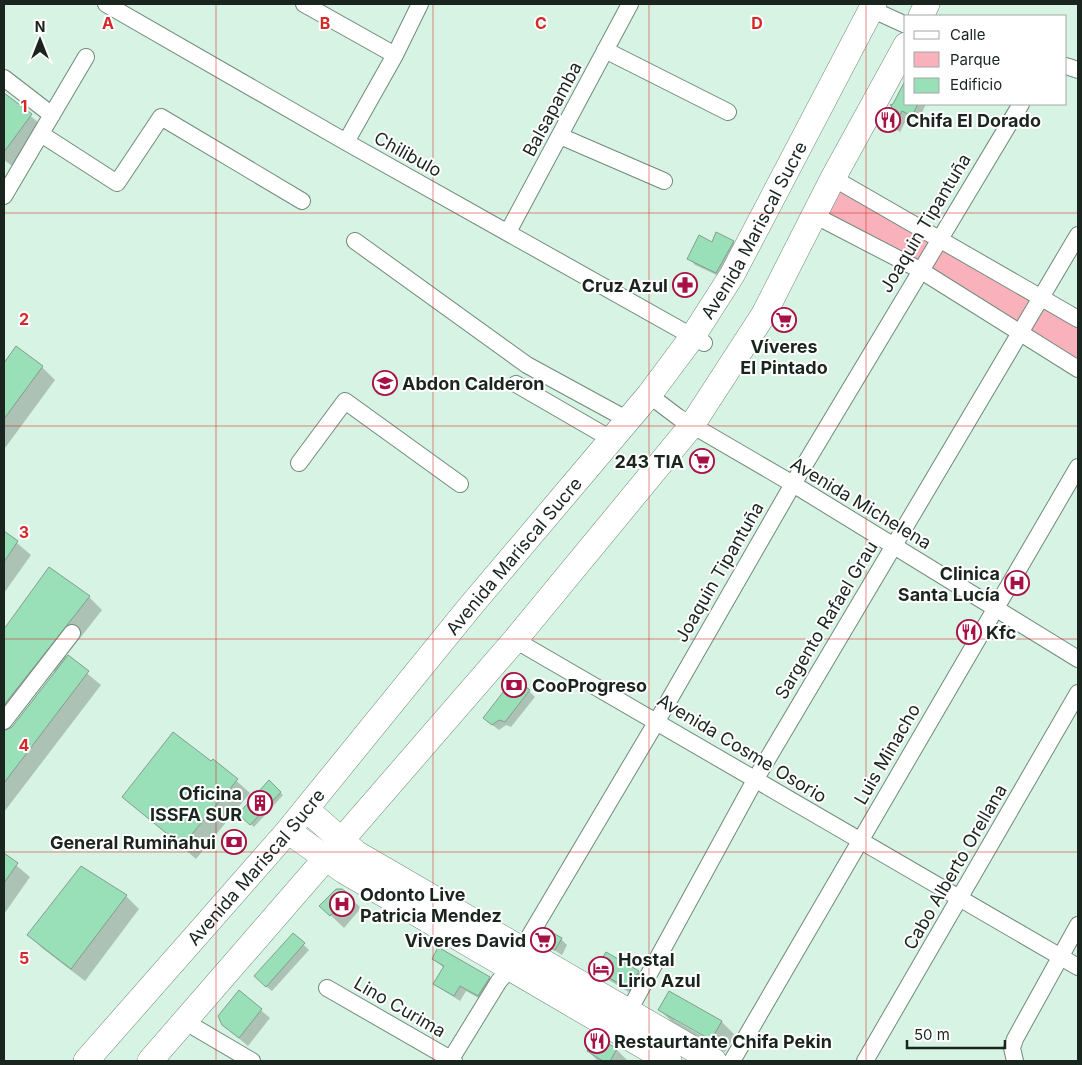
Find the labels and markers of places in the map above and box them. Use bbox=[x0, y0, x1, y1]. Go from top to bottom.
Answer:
restaurant icon: Chifa El Dorado bbox=[875, 107, 901, 133]
place label: Chifa El Dorado bbox=[906, 110, 1041, 131]
pharmacy icon: Cruz Azul bbox=[672, 272, 698, 298]
place label: Cruz Azul bbox=[582, 275, 668, 296]
supermarket icon: Víveres El Pintado bbox=[771, 307, 797, 333]
place label: Víveres El Pintado bbox=[740, 336, 828, 378]
school or university icon: Abdon Calderon bbox=[372, 370, 398, 396]
place label: Abdon Calderon bbox=[402, 373, 545, 394]
supermarket icon: 243 TIA bbox=[689, 448, 715, 474]
place label: 243 TIA bbox=[614, 451, 684, 472]
place label: Clinica Santa Lucía bbox=[898, 563, 1000, 605]
hospital icon: Clinica Santa Lucía bbox=[1004, 570, 1030, 596]
restaurant icon: Kfc bbox=[956, 619, 982, 645]
place label: Kfc bbox=[986, 622, 1016, 643]
bank icon: CooProgreso bbox=[501, 672, 527, 698]
place label: CooProgreso bbox=[532, 675, 647, 696]
place label: Oficina ISSFA SUR bbox=[150, 783, 242, 825]
building icon: Oficina ISSFA SUR bbox=[247, 790, 273, 816]
bank icon: General Rumiñahui bbox=[221, 829, 247, 855]
place label: General Rumiñahui bbox=[50, 832, 216, 853]
place label: Odonto Live Patricia Mendez bbox=[360, 884, 502, 926]
hospital icon: Odonto Live Patricia Mendez bbox=[329, 891, 355, 917]
supermarket icon: Viveres David bbox=[530, 927, 556, 953]
place label: Viveres David bbox=[404, 930, 526, 951]
place label: Hostal Lirio Azul bbox=[618, 949, 701, 991]
hotel icon: Hostal Lirio Azul bbox=[588, 956, 614, 982]
restaurant icon: Restaurtante Chifa Pekin bbox=[584, 1028, 610, 1054]
place label: Restaurtante Chifa Pekin bbox=[614, 1031, 832, 1052]

